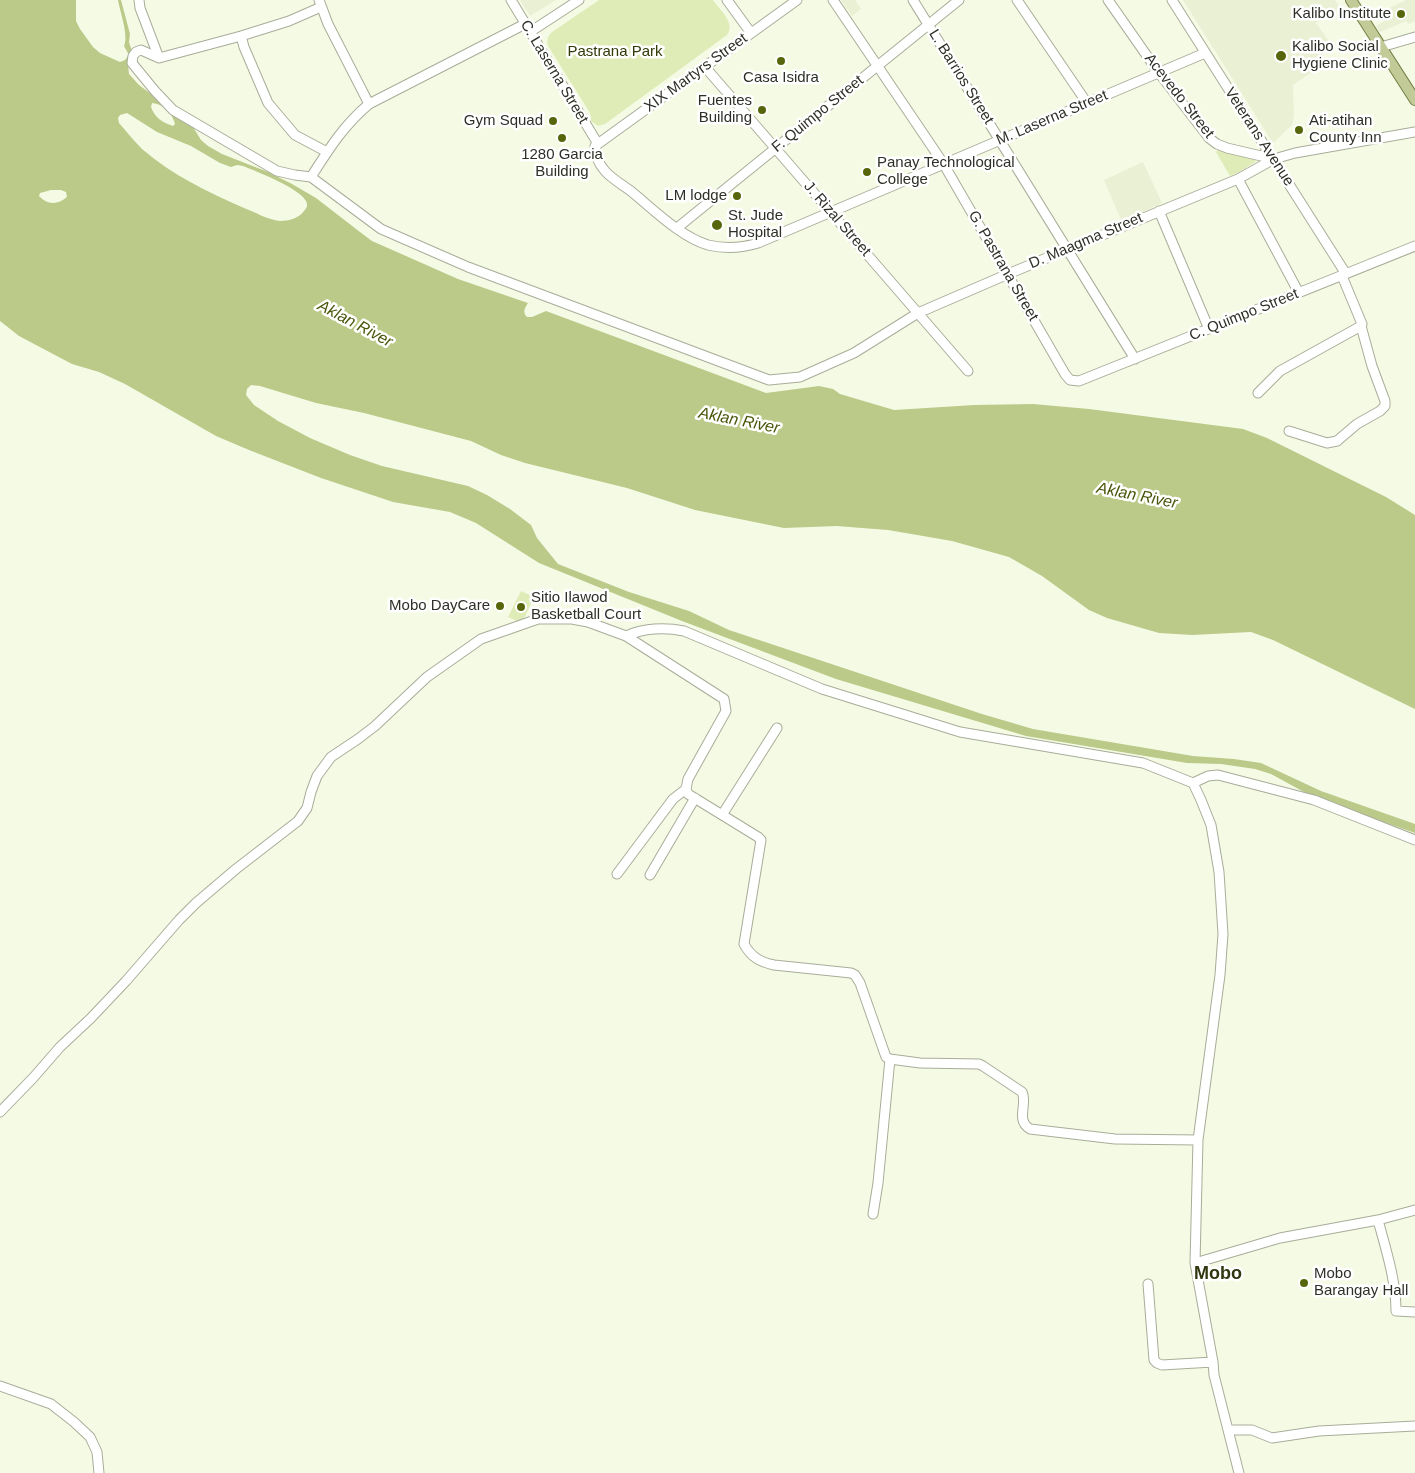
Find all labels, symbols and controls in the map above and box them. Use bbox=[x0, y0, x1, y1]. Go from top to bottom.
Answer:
place label: Kalibo Institute bbox=[1293, 5, 1391, 23]
marker: Kalibo Institute bbox=[1395, 8, 1407, 20]
street label: C. Laserna Street bbox=[516, 17, 592, 127]
street label: L. Barrios Street bbox=[925, 26, 997, 128]
street label: XIX Martyrs Street bbox=[641, 30, 751, 116]
place label: Kalibo Social Hygiene Clinic bbox=[1292, 38, 1388, 73]
park label: Pastrana Park bbox=[567, 43, 663, 61]
marker: Kalibo Social Hygiene Clinic bbox=[1274, 49, 1288, 63]
street label: Acevedo Street bbox=[1140, 50, 1218, 142]
marker: Casa Isidra bbox=[775, 55, 787, 67]
place label: Casa Isidra bbox=[743, 69, 819, 87]
street label: F. Quimpo Street bbox=[769, 72, 867, 156]
street label: Veterans Avenue bbox=[1220, 84, 1298, 190]
street label: M. Laserna Street bbox=[994, 86, 1110, 150]
place label: Fuentes Building bbox=[698, 92, 752, 127]
marker: Fuentes Building bbox=[756, 104, 768, 116]
place label: Gym Squad bbox=[464, 112, 543, 130]
place label: Ati-atihan County Inn bbox=[1309, 112, 1382, 147]
marker: Gym Squad bbox=[547, 115, 559, 127]
marker: Ati-atihan County Inn bbox=[1293, 124, 1305, 136]
marker: 1280 Garcia Building bbox=[556, 132, 568, 144]
place label: 1280 Garcia Building bbox=[521, 146, 603, 181]
place label: Panay Technological College bbox=[877, 154, 1015, 189]
marker: Panay Technological College bbox=[861, 166, 873, 178]
street label: J. Rizal Street bbox=[800, 178, 874, 260]
place label: LM lodge bbox=[665, 187, 727, 205]
marker: LM lodge bbox=[731, 190, 743, 202]
place label: St. Jude Hospital bbox=[728, 207, 783, 242]
street label: G. Pastrana Street bbox=[964, 208, 1042, 324]
street label: D. Maagma Street bbox=[1026, 209, 1146, 273]
marker: St. Jude Hospital bbox=[710, 218, 724, 232]
street label: C. Quimpo Street bbox=[1187, 285, 1301, 345]
water label: Aklan River bbox=[314, 296, 396, 352]
water label: Aklan River bbox=[697, 404, 781, 438]
water label: Aklan River bbox=[1095, 479, 1179, 513]
place label: Sitio Ilawod Basketball Court bbox=[531, 589, 641, 624]
place label: Mobo DayCare bbox=[389, 597, 490, 615]
marker: Mobo DayCare bbox=[494, 600, 506, 612]
marker: Sitio Ilawod Basketball Court bbox=[515, 601, 527, 613]
district label: Mobo bbox=[1194, 1263, 1242, 1285]
place label: Mobo Barangay Hall bbox=[1314, 1265, 1408, 1300]
marker: Mobo Barangay Hall bbox=[1298, 1277, 1310, 1289]

